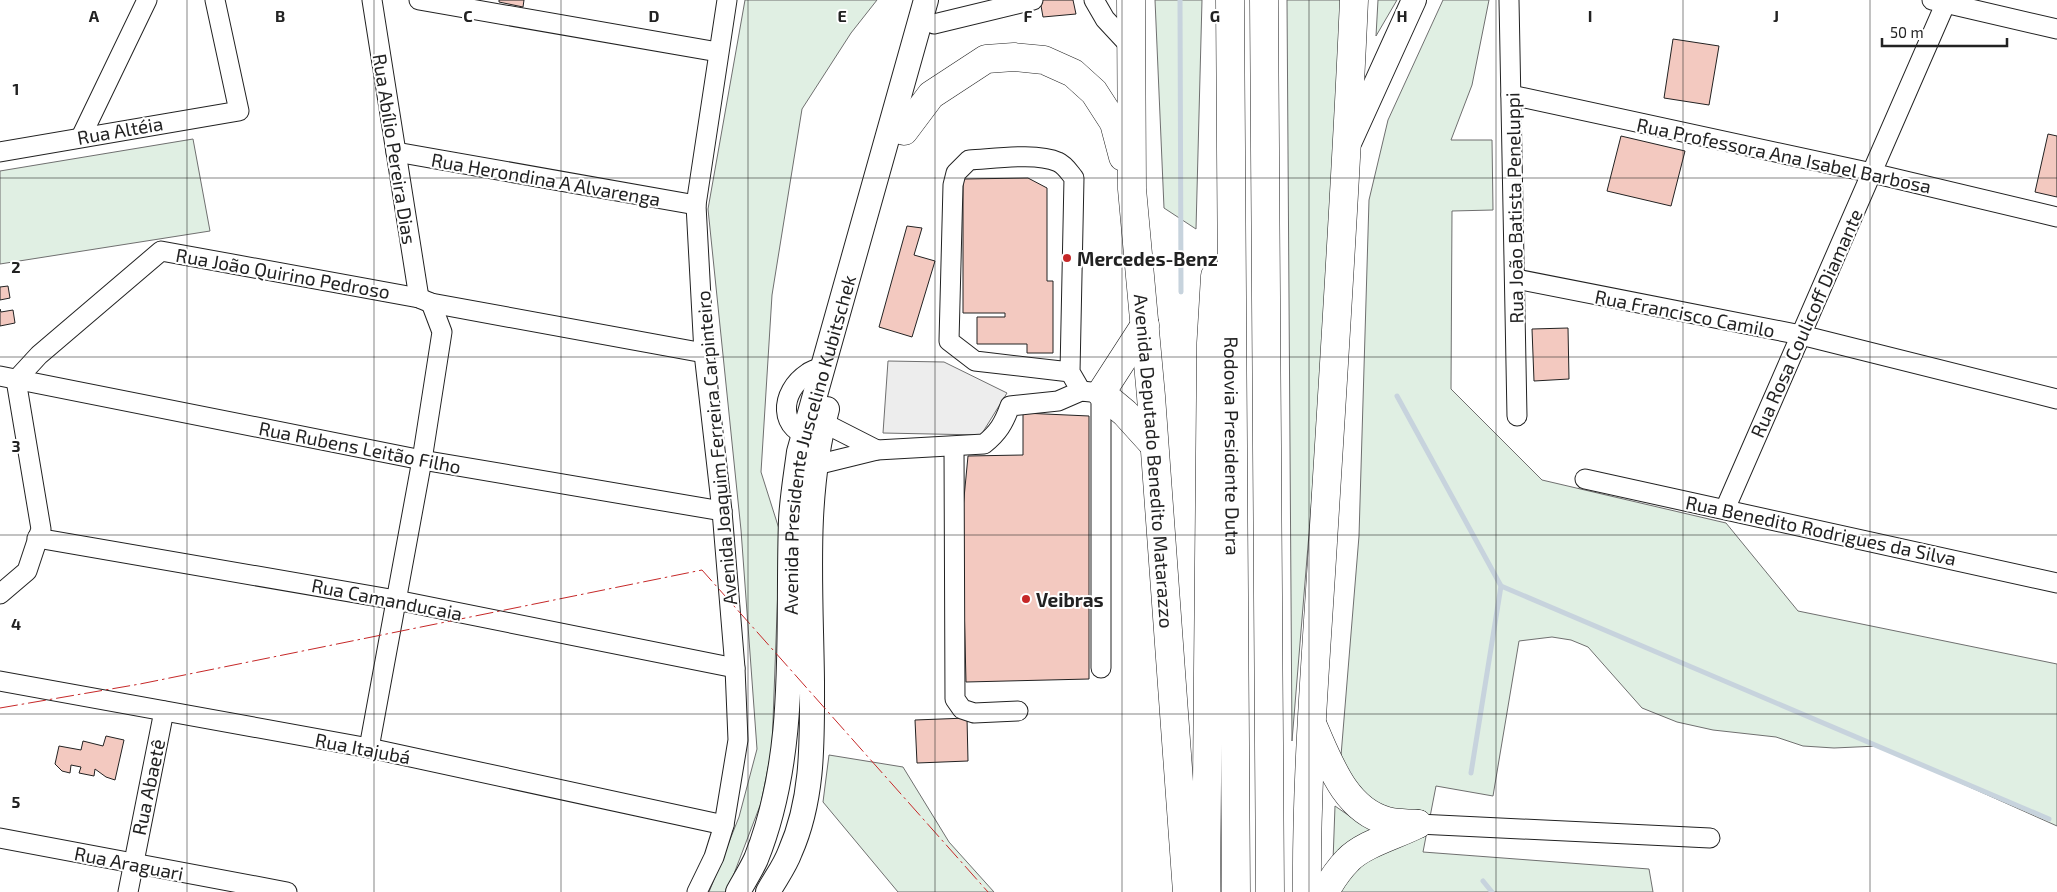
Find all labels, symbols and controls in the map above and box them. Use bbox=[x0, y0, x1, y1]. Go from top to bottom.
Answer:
text: A bbox=[89, 6, 100, 25]
text: B bbox=[275, 6, 285, 25]
text: C bbox=[463, 6, 473, 25]
text: D bbox=[649, 6, 660, 25]
text: E bbox=[837, 6, 847, 25]
text: F bbox=[1024, 6, 1033, 25]
text: G bbox=[1210, 6, 1220, 25]
text: H bbox=[1396, 6, 1408, 25]
text: I bbox=[1588, 6, 1592, 25]
text: J bbox=[1773, 6, 1779, 25]
scale bar bbox=[1882, 15, 2007, 47]
text: 50 m bbox=[1890, 23, 1924, 41]
street label: Rua Abílio Pereira Dias bbox=[369, 52, 421, 246]
text: 1 bbox=[13, 79, 19, 98]
street label: Rua João Batista Peneluppi bbox=[1500, 92, 1528, 324]
street label: Rua Altéia bbox=[75, 111, 165, 149]
street label: Rua Professora Ana Isabel Barbosa bbox=[1635, 113, 1933, 197]
street label: Rua Herondina A Alvarenga bbox=[430, 148, 662, 210]
street label: Rua Rosa Coulicoff Diamante bbox=[1745, 205, 1867, 441]
street label: Rua João Quirino Pedroso bbox=[174, 243, 392, 303]
place label: Mercedes-Benz bbox=[1077, 247, 1218, 270]
marker: Mercedes-Benz bbox=[1061, 252, 1073, 264]
text: 2 bbox=[11, 257, 21, 276]
street label: Avenida Presidente Juscelino Kubitschek bbox=[778, 272, 860, 615]
street label: Rua Francisco Camilo bbox=[1593, 284, 1777, 342]
street label: Avenida Joaquim Ferreira Carpinteiro bbox=[691, 290, 741, 606]
street label: Avenida Deputado Benedito Matarazzo bbox=[1130, 293, 1179, 629]
street label: Rodovia Presidente Dutra bbox=[1221, 336, 1245, 556]
street label: Rua Rubens Leitão Filho bbox=[257, 416, 463, 478]
text: 3 bbox=[11, 436, 21, 455]
street label: Rua Benedito Rodrigues da Silva bbox=[1684, 490, 1958, 570]
street label: Rua Camanducaia bbox=[310, 573, 464, 625]
place label: Veibras bbox=[1036, 588, 1104, 611]
marker: Veibras bbox=[1020, 593, 1032, 605]
text: 4 bbox=[11, 614, 21, 633]
street label: Rua Itajubá bbox=[313, 727, 413, 769]
street label: Rua Abaetê bbox=[127, 737, 169, 837]
text: 5 bbox=[12, 792, 21, 811]
street label: Rua Araguari bbox=[72, 841, 186, 885]

